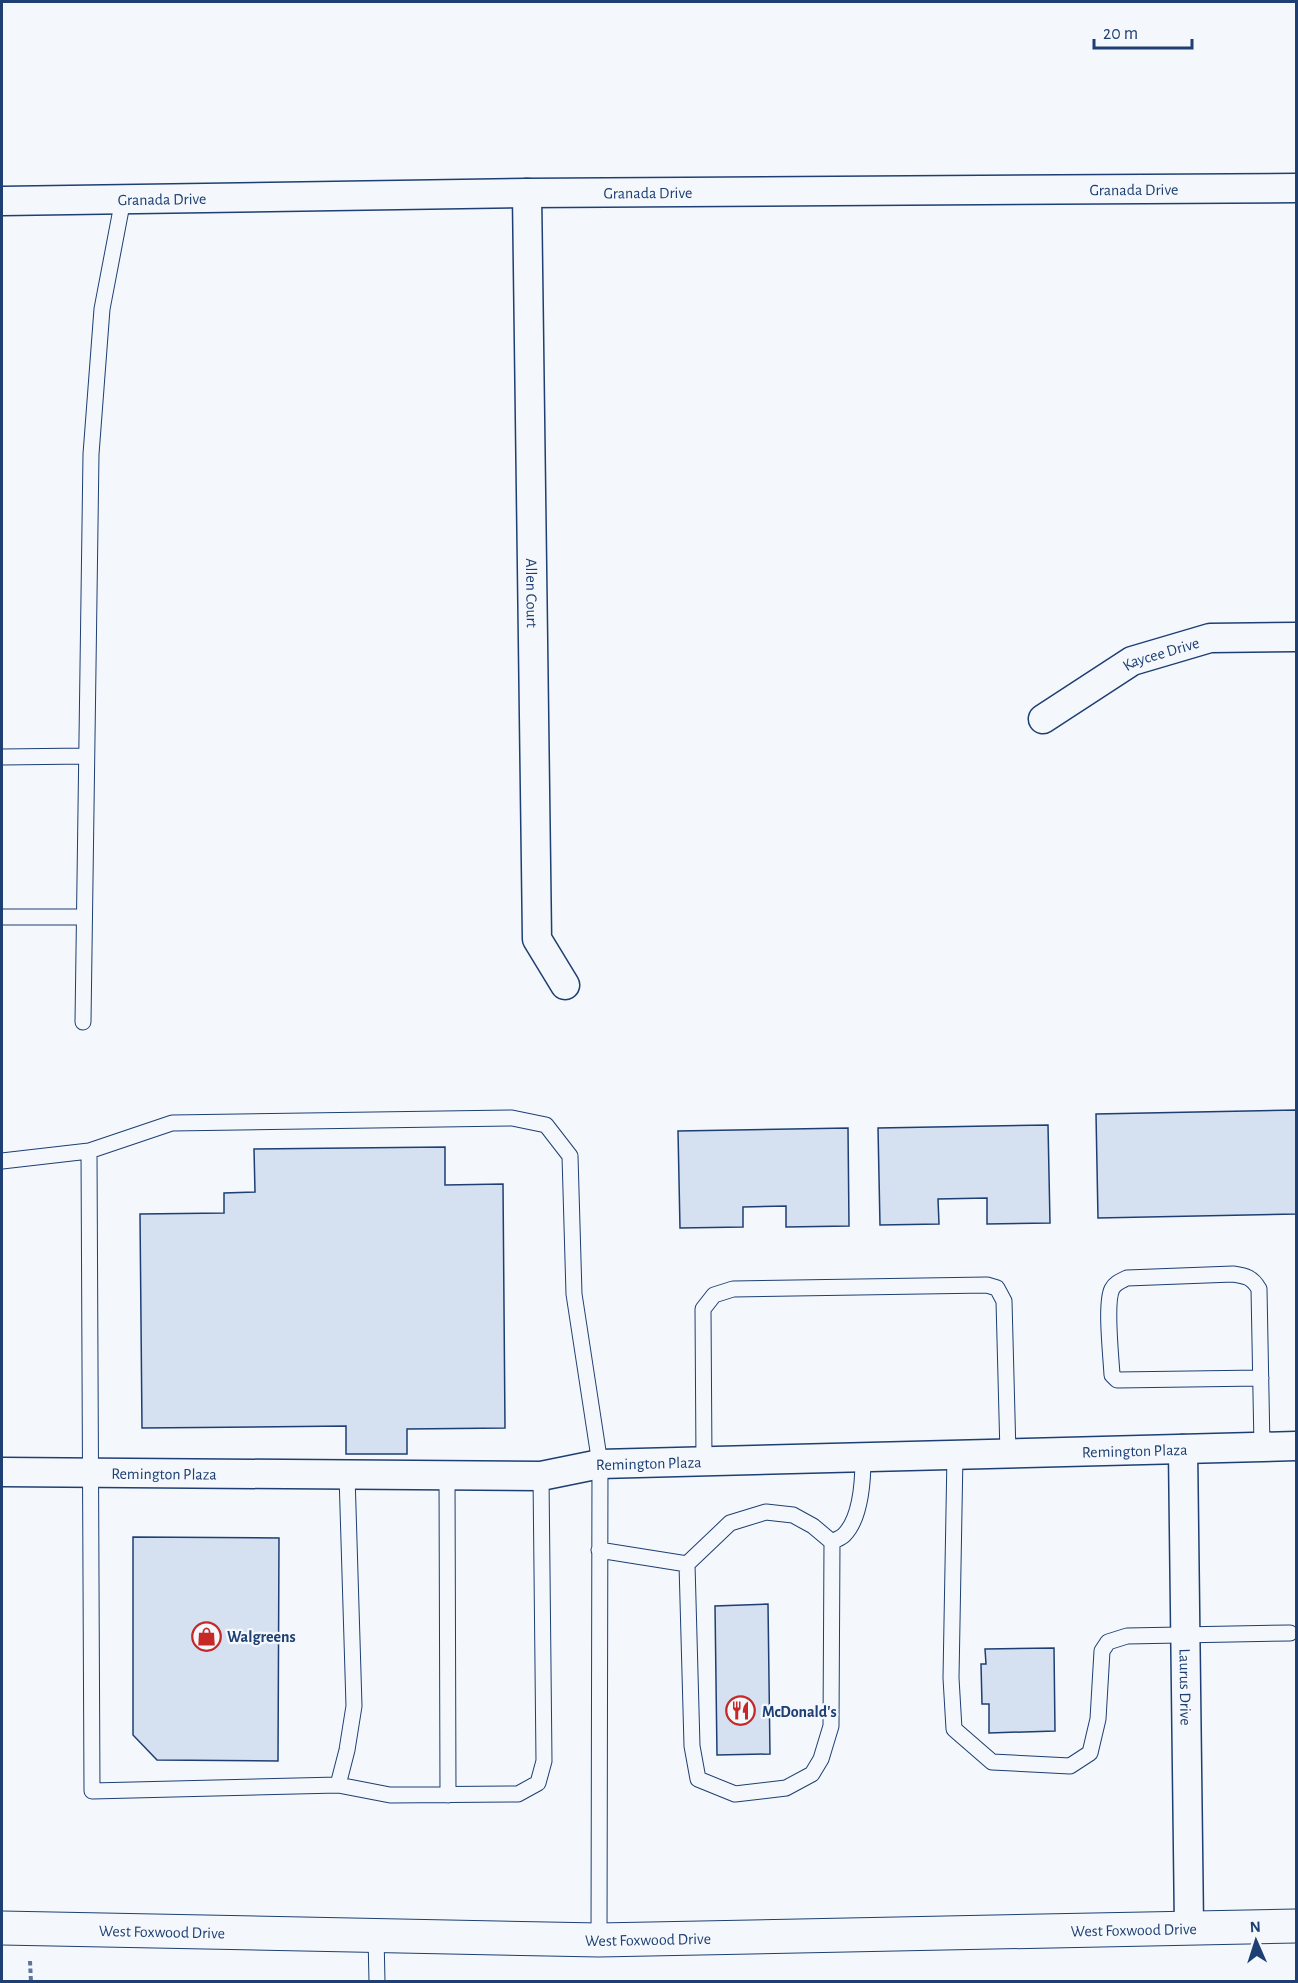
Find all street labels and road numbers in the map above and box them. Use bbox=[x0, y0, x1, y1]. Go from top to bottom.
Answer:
street label: Granada Drive bbox=[1089, 182, 1178, 198]
street label: Granada Drive bbox=[603, 185, 692, 202]
street label: Granada Drive bbox=[117, 191, 207, 208]
street label: Allen Court bbox=[523, 558, 540, 628]
street label: Kaycee Drive bbox=[1120, 635, 1201, 674]
street label: Remington Plaza bbox=[1082, 1442, 1188, 1461]
street label: Remington Plaza bbox=[596, 1454, 702, 1473]
street label: Remington Plaza bbox=[111, 1466, 217, 1483]
street label: Laurus Drive bbox=[1177, 1648, 1193, 1726]
street label: West Foxwood Drive bbox=[1071, 1921, 1197, 1940]
street label: West Foxwood Drive bbox=[99, 1923, 225, 1941]
street label: West Foxwood Drive bbox=[585, 1931, 711, 1949]

